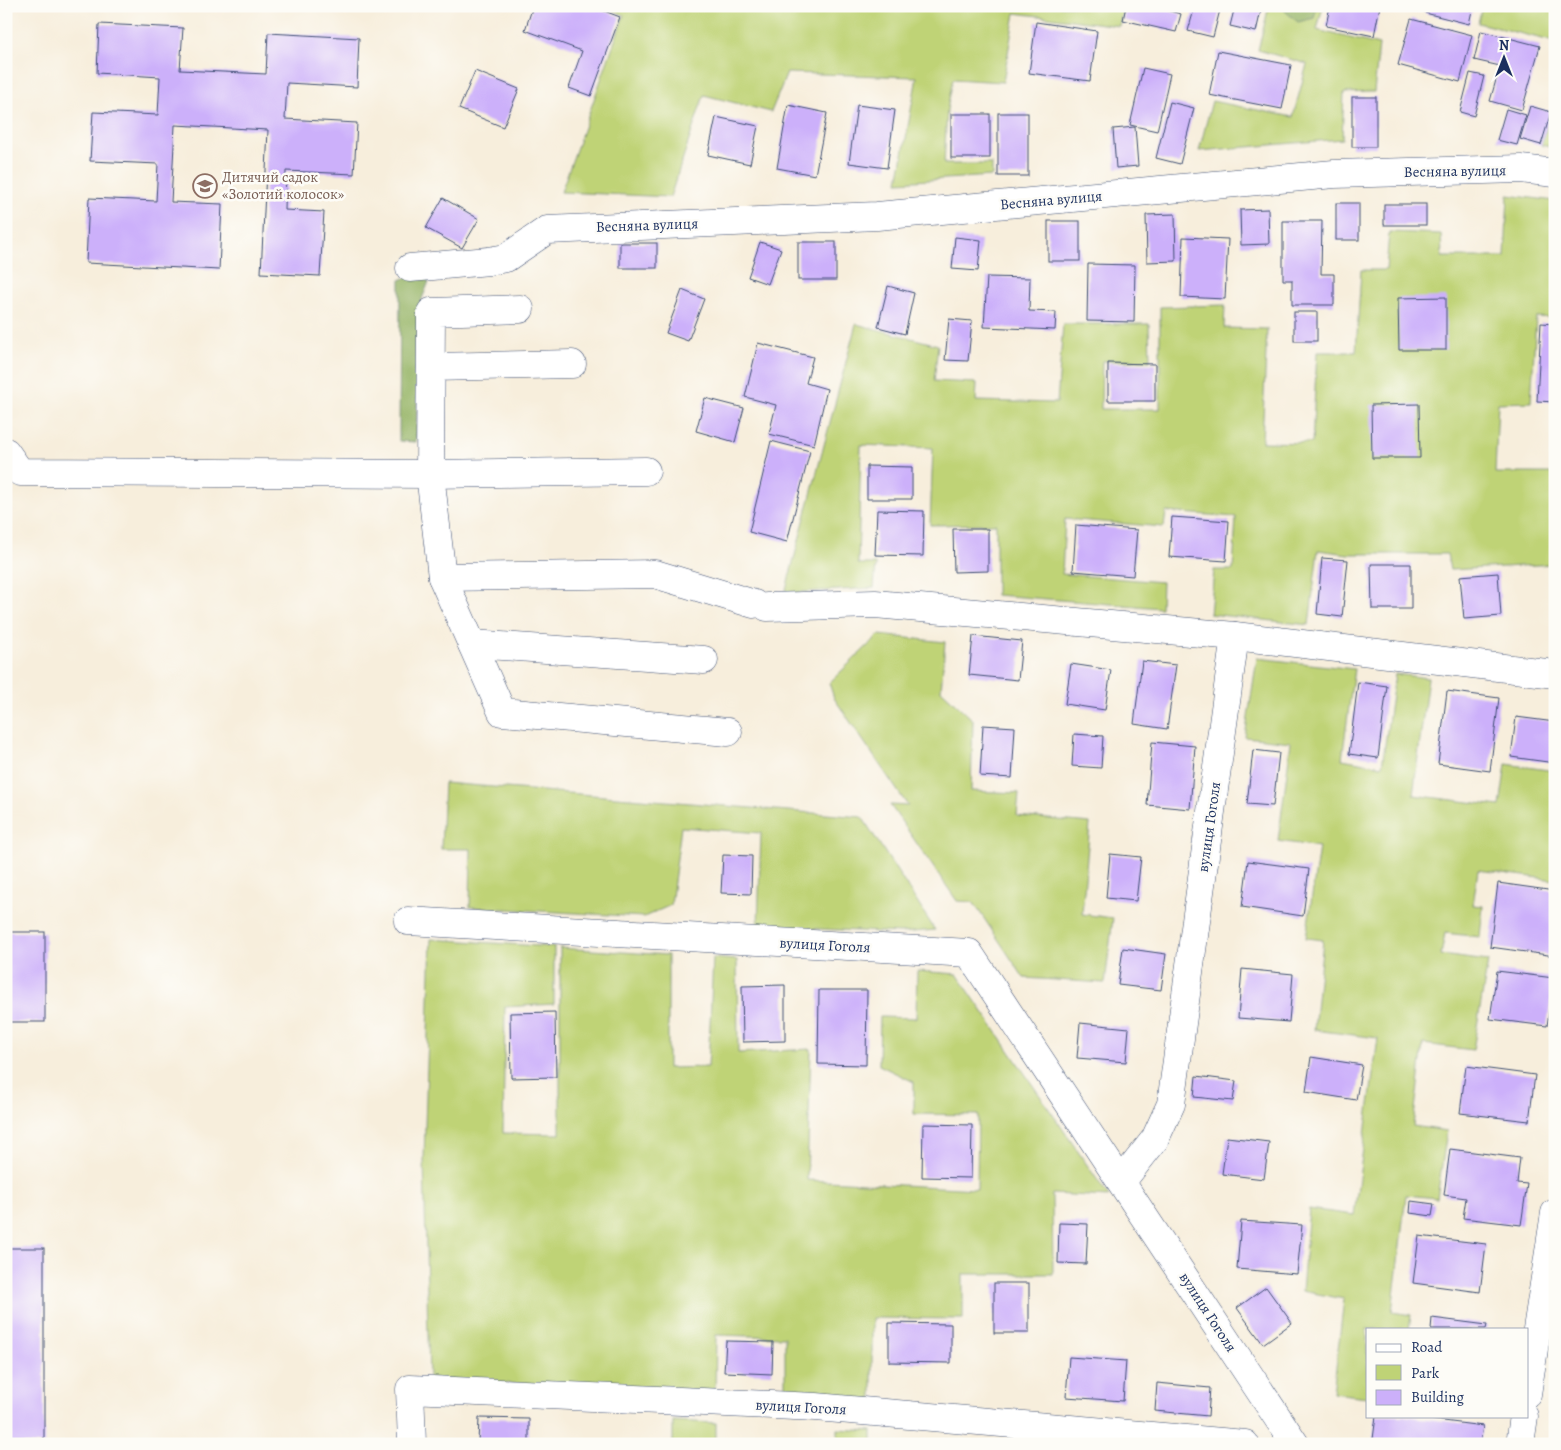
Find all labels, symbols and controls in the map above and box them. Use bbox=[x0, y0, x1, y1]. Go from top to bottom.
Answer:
north arrow bbox=[1478, 32, 1528, 82]
text: N bbox=[1499, 36, 1509, 55]
street label: Весняна вулиця bbox=[1404, 160, 1506, 182]
place label: Дитячий садок «Золотий колосок» bbox=[222, 167, 345, 204]
school or university icon: Дитячий садок «Золотий колосок» bbox=[192, 173, 218, 199]
street label: Весняна вулиця bbox=[999, 186, 1103, 214]
street label: Весняна вулиця bbox=[595, 213, 699, 237]
street label: вулиця Гоголя bbox=[1193, 780, 1225, 874]
street label: вулиця Гоголя bbox=[779, 933, 871, 957]
street label: вулиця Гоголя bbox=[1175, 1268, 1241, 1356]
legend bbox=[1366, 1328, 1528, 1418]
text: Road bbox=[1411, 1337, 1443, 1357]
text: Park bbox=[1411, 1363, 1440, 1383]
text: Building bbox=[1411, 1387, 1464, 1407]
street label: вулиця Гоголя bbox=[755, 1395, 847, 1419]

